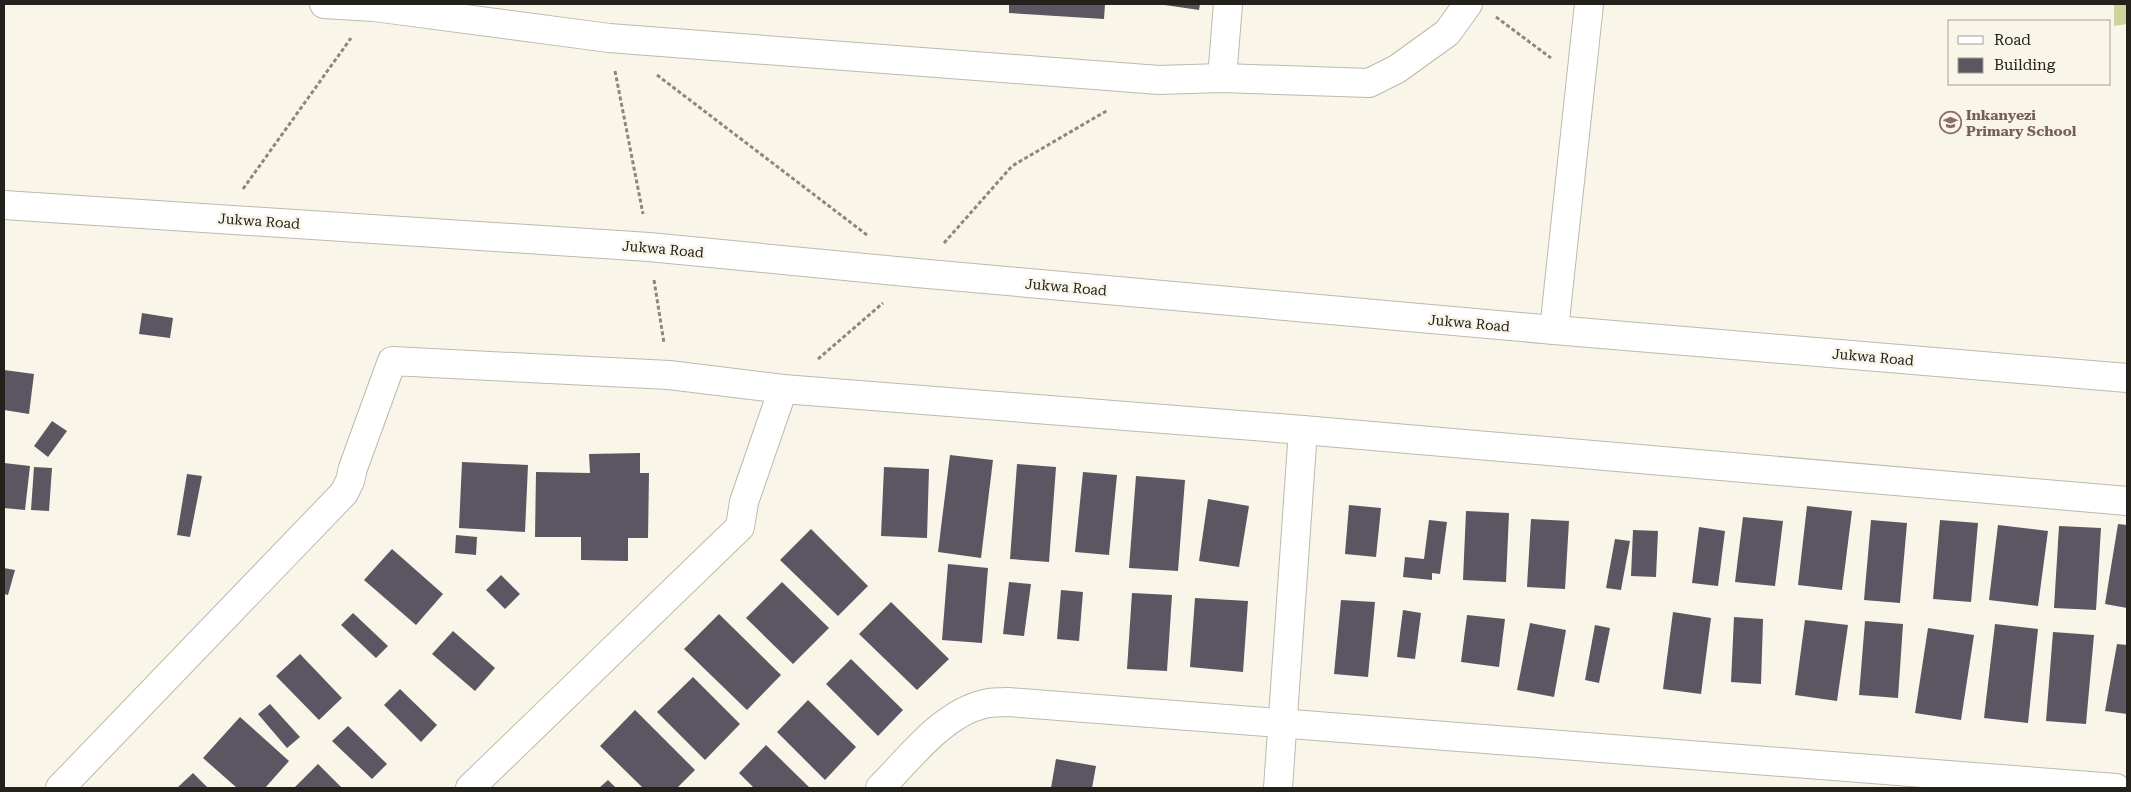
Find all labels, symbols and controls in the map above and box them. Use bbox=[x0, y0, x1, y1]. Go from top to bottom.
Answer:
legend bbox=[1948, 20, 2111, 85]
text: Road bbox=[1994, 31, 2031, 49]
text: Building bbox=[1994, 56, 2056, 74]
place label: Inkanyezi Primary School bbox=[1966, 107, 2077, 139]
school or university icon: Inkanyezi Primary School bbox=[1938, 111, 1962, 135]
street label: Jukwa Road bbox=[218, 210, 301, 232]
street label: Jukwa Road bbox=[621, 237, 705, 261]
street label: Jukwa Road bbox=[1024, 275, 1108, 299]
street label: Jukwa Road bbox=[1427, 311, 1511, 335]
street label: Jukwa Road bbox=[1831, 345, 1915, 369]

